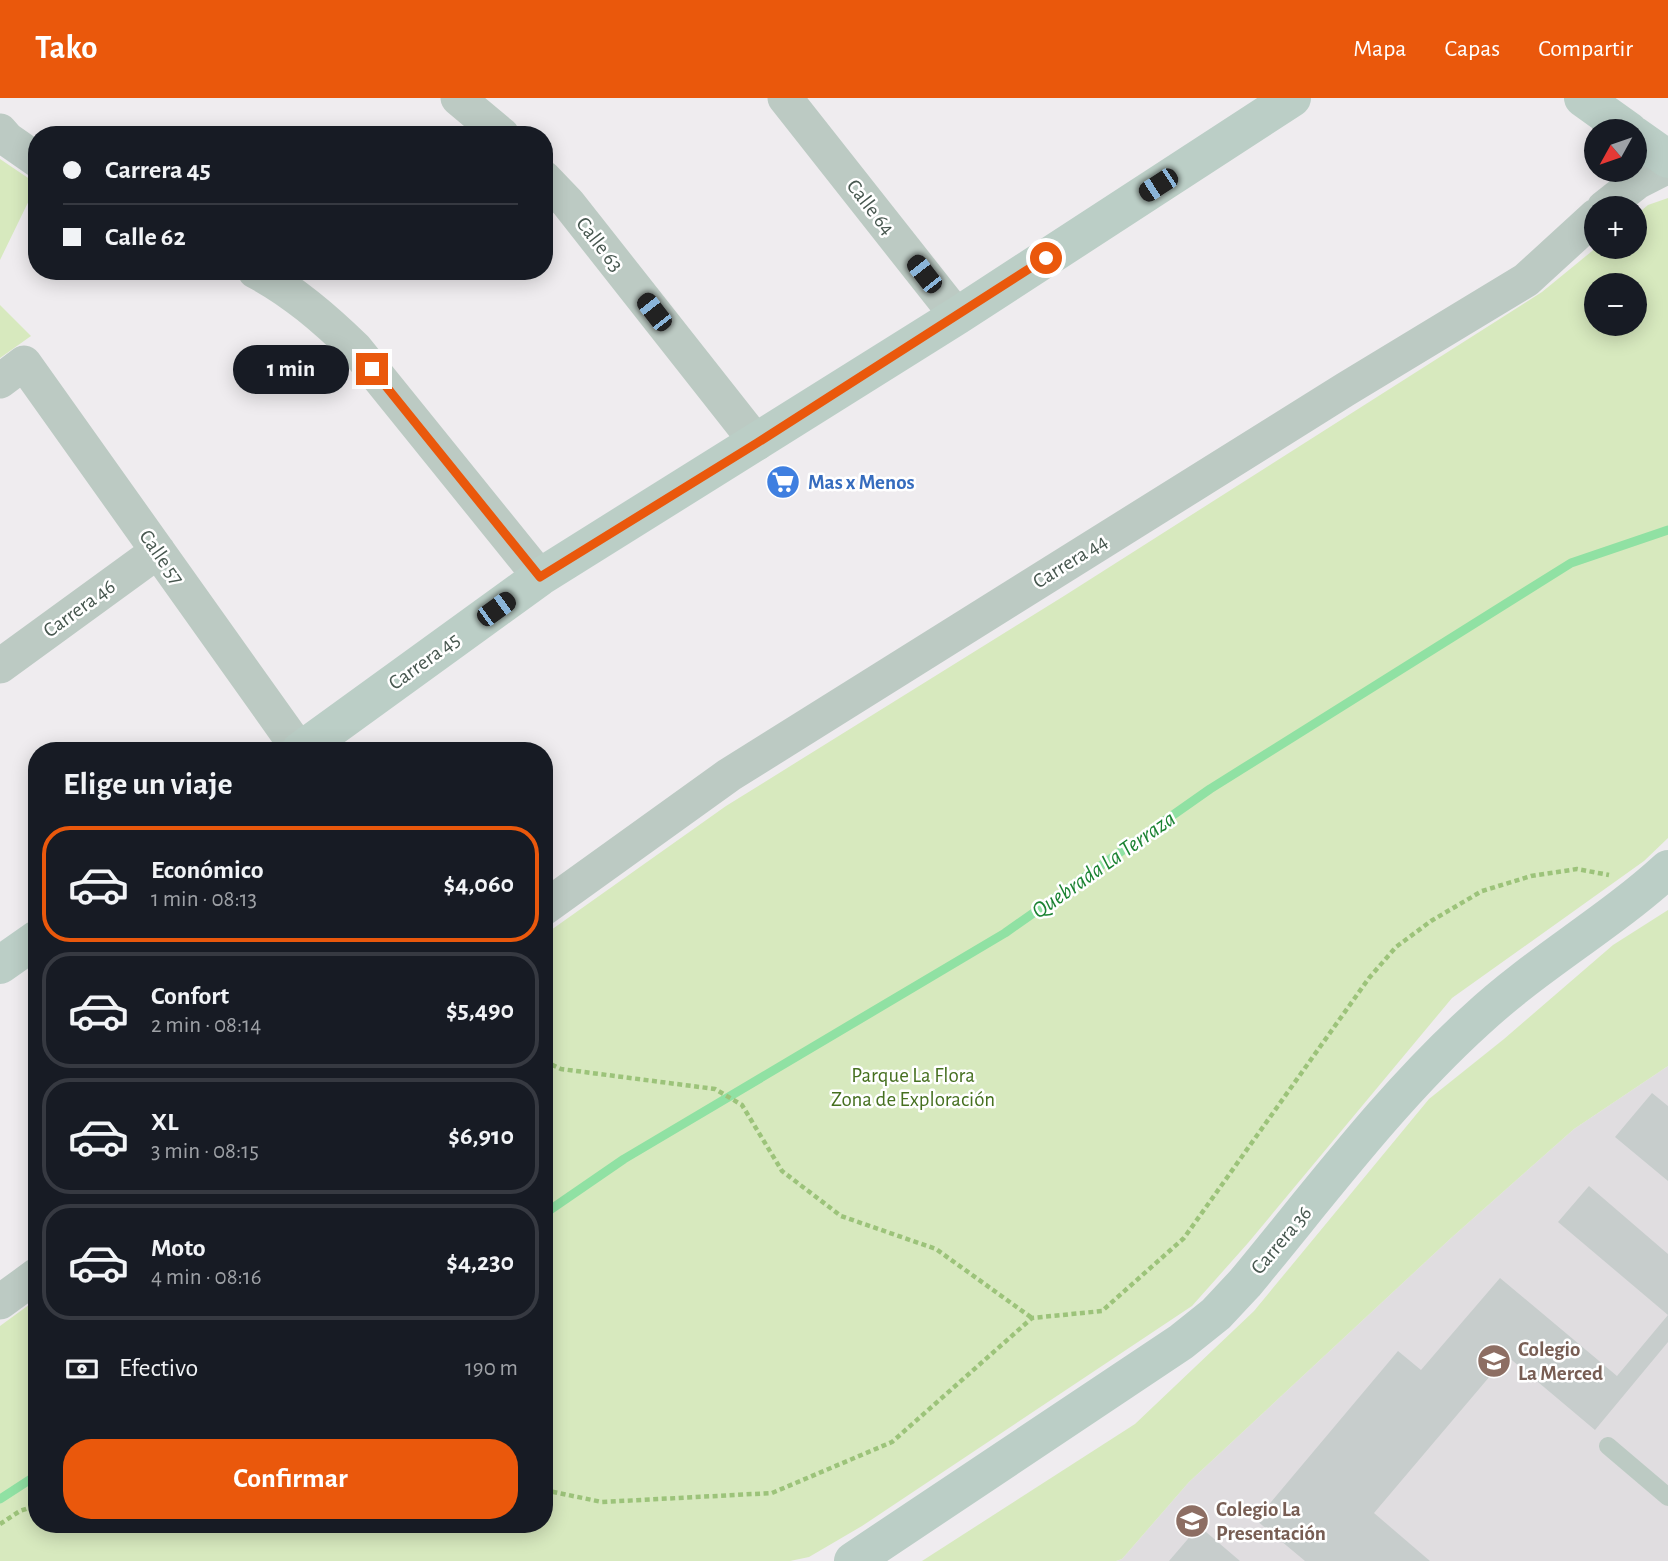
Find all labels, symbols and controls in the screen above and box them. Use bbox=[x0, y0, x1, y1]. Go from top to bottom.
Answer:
text: Tako bbox=[35, 32, 98, 65]
text: Mapa bbox=[1353, 37, 1406, 61]
text: Capas bbox=[1444, 37, 1500, 61]
text: Compartir bbox=[1538, 37, 1633, 61]
north arrow bbox=[1584, 119, 1647, 182]
map controls bbox=[1584, 119, 1647, 336]
text: Carrera 45 bbox=[105, 157, 211, 183]
car bbox=[1135, 165, 1182, 205]
street label: Calle 64 bbox=[843, 176, 899, 239]
button: + bbox=[1584, 196, 1647, 259]
street label: Calle 63 bbox=[572, 213, 627, 275]
text: Calle 62 bbox=[105, 224, 186, 250]
route start bbox=[1030, 242, 1062, 274]
car bbox=[903, 251, 946, 297]
button: − bbox=[1584, 273, 1647, 336]
car bbox=[633, 289, 676, 335]
callout: 1 min bbox=[232, 344, 348, 394]
route end bbox=[356, 353, 388, 385]
text: 1 min bbox=[267, 358, 315, 381]
supermarket icon: Mas x Menos bbox=[764, 463, 802, 501]
place label: Mas x Menos bbox=[808, 472, 915, 493]
street label: Calle 57 bbox=[135, 526, 188, 589]
street label: Carrera 44 bbox=[1029, 530, 1111, 592]
street label: Carrera 46 bbox=[39, 575, 119, 641]
car bbox=[473, 588, 520, 630]
street label: Carrera 45 bbox=[385, 629, 464, 694]
text: Elige un viaje bbox=[63, 768, 233, 800]
water label: Quebrada La Terraza bbox=[1028, 807, 1180, 923]
icon: car bbox=[67, 853, 130, 916]
text: Económico bbox=[151, 857, 264, 883]
text: $4,060 bbox=[444, 871, 514, 897]
text: 1 min · 08:13 bbox=[151, 888, 257, 911]
icon: car bbox=[67, 979, 130, 1042]
text: Confort bbox=[151, 983, 229, 1009]
text: $5,490 bbox=[446, 997, 514, 1023]
text: 2 min · 08:14 bbox=[151, 1014, 261, 1037]
park label: Parque La Flora Zona de Exploración bbox=[831, 1065, 995, 1110]
icon: car bbox=[67, 1105, 130, 1168]
text: XL bbox=[151, 1109, 178, 1135]
text: $6,910 bbox=[448, 1123, 514, 1149]
text: 3 min · 08:15 bbox=[151, 1140, 259, 1163]
street label: Carrera 36 bbox=[1247, 1202, 1316, 1278]
icon: car bbox=[67, 1231, 130, 1294]
text: Moto bbox=[151, 1235, 206, 1261]
text: $4,230 bbox=[446, 1249, 514, 1275]
text: 4 min · 08:16 bbox=[151, 1266, 262, 1289]
place label: Colegio La Merced bbox=[1518, 1339, 1603, 1384]
school or university icon: Colegio La Merced bbox=[1475, 1342, 1513, 1380]
icon: cash bbox=[63, 1350, 101, 1388]
text: Efectivo bbox=[119, 1355, 198, 1381]
text: 190 m bbox=[465, 1357, 518, 1380]
button: Confirmar bbox=[63, 1439, 518, 1519]
place label: Colegio La Presentación bbox=[1216, 1499, 1326, 1544]
school or university icon: Colegio La Presentación bbox=[1173, 1502, 1211, 1540]

